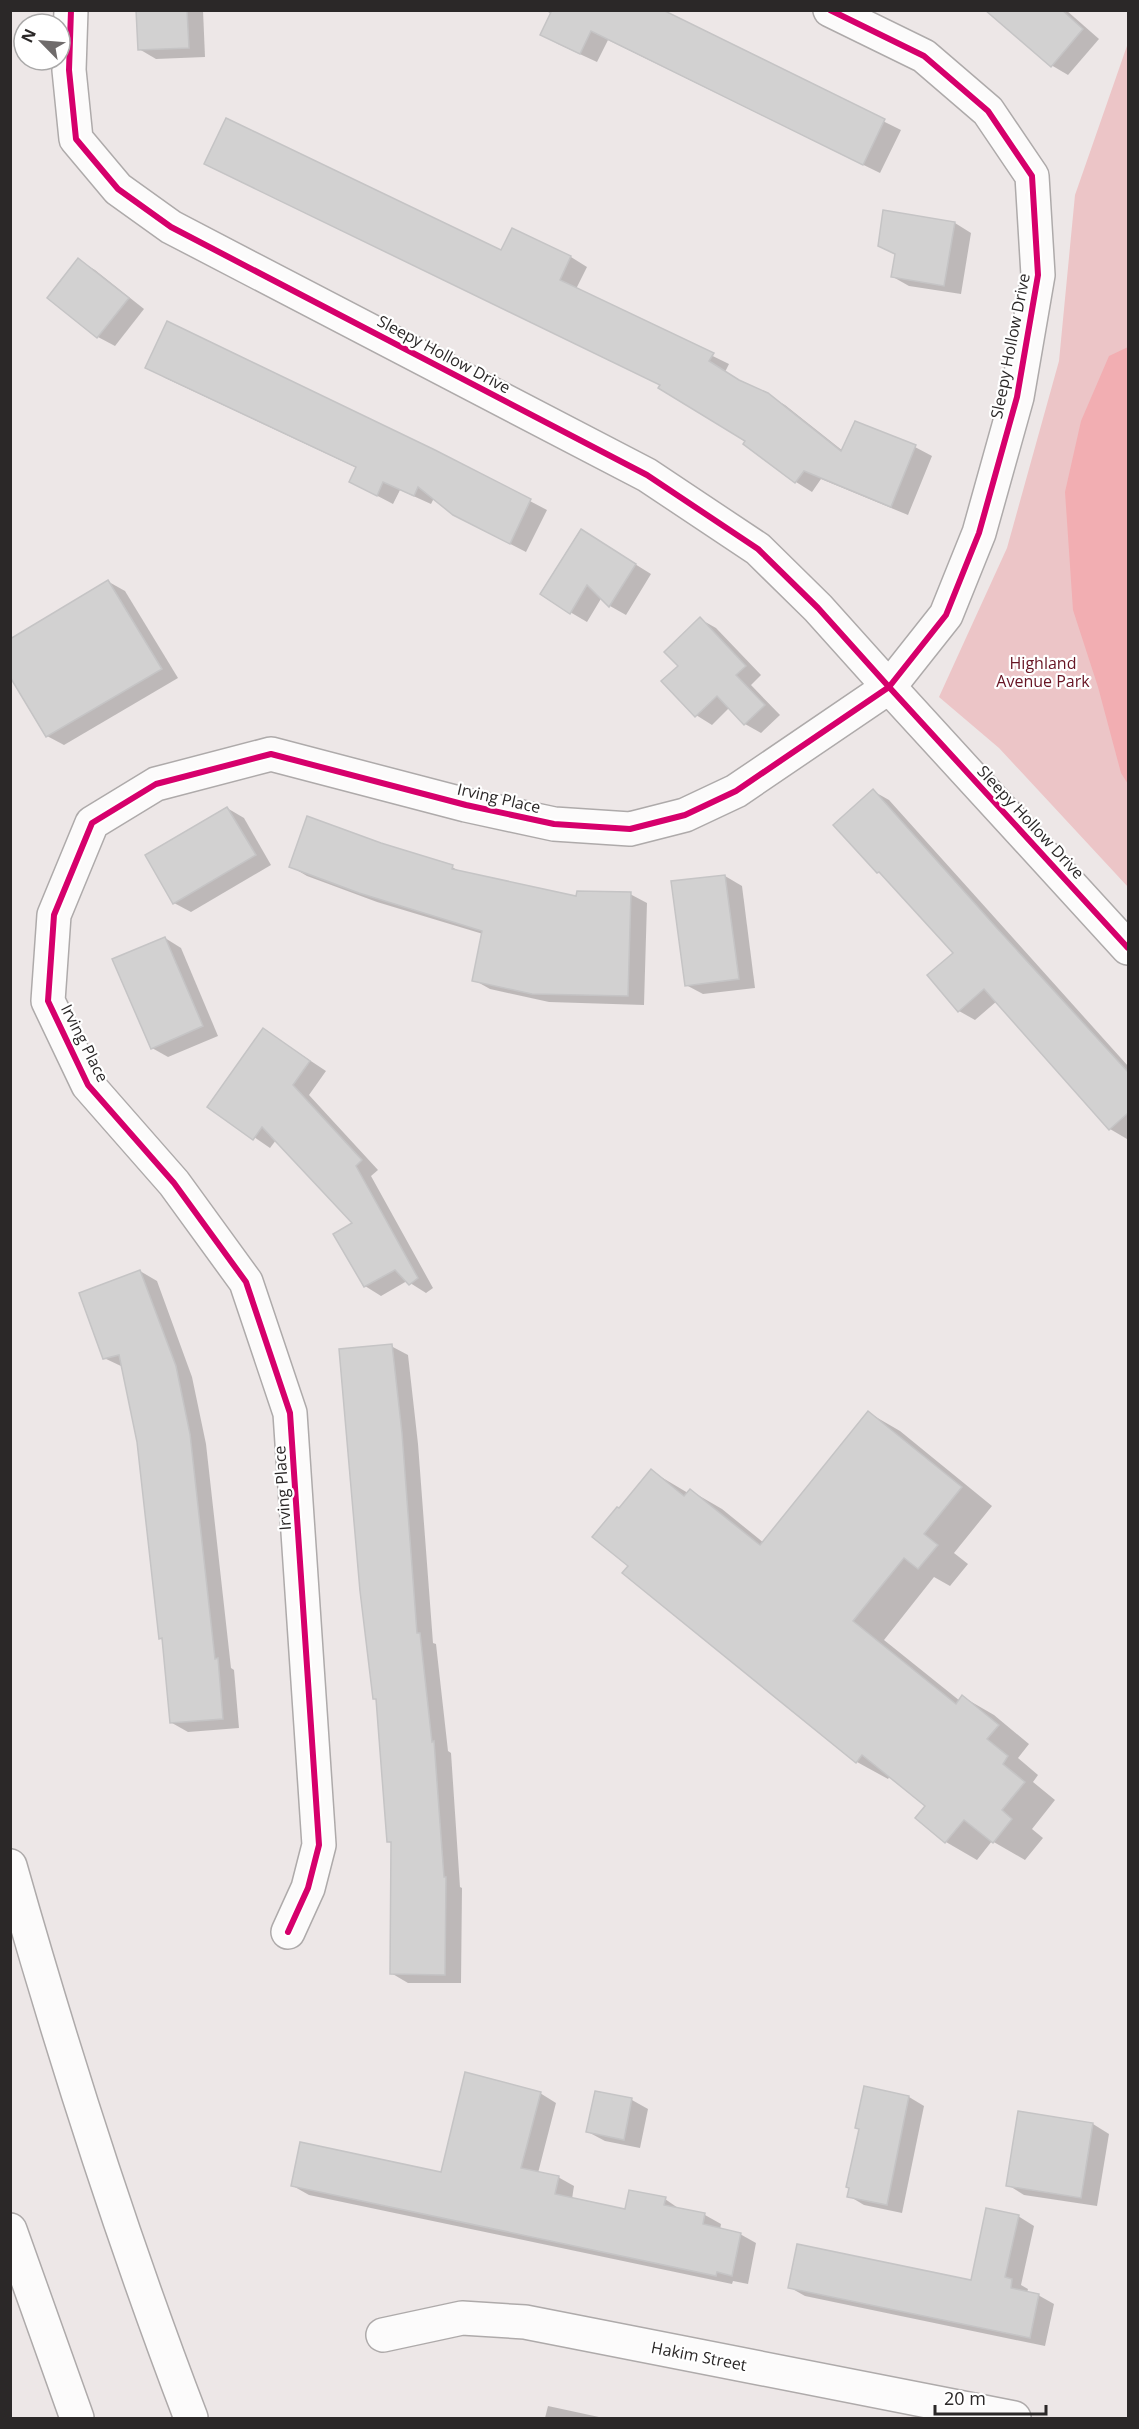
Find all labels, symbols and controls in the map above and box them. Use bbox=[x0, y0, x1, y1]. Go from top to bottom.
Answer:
north arrow bbox=[12, 12, 72, 72]
text: N bbox=[16, 25, 41, 46]
street label: Sleepy Hollow Drive bbox=[985, 271, 1035, 421]
street label: Sleepy Hollow Drive bbox=[374, 310, 514, 398]
park label: Highland Avenue Park bbox=[996, 652, 1090, 692]
street label: Sleepy Hollow Drive bbox=[973, 761, 1089, 883]
street label: Irving Place bbox=[455, 778, 543, 818]
street label: Irving Place bbox=[56, 1000, 114, 1086]
street label: Irving Place bbox=[268, 1445, 296, 1531]
street label: Hakim Street bbox=[649, 2336, 749, 2376]
scale bar bbox=[935, 2378, 1046, 2416]
text: 20 m bbox=[944, 2386, 986, 2410]

